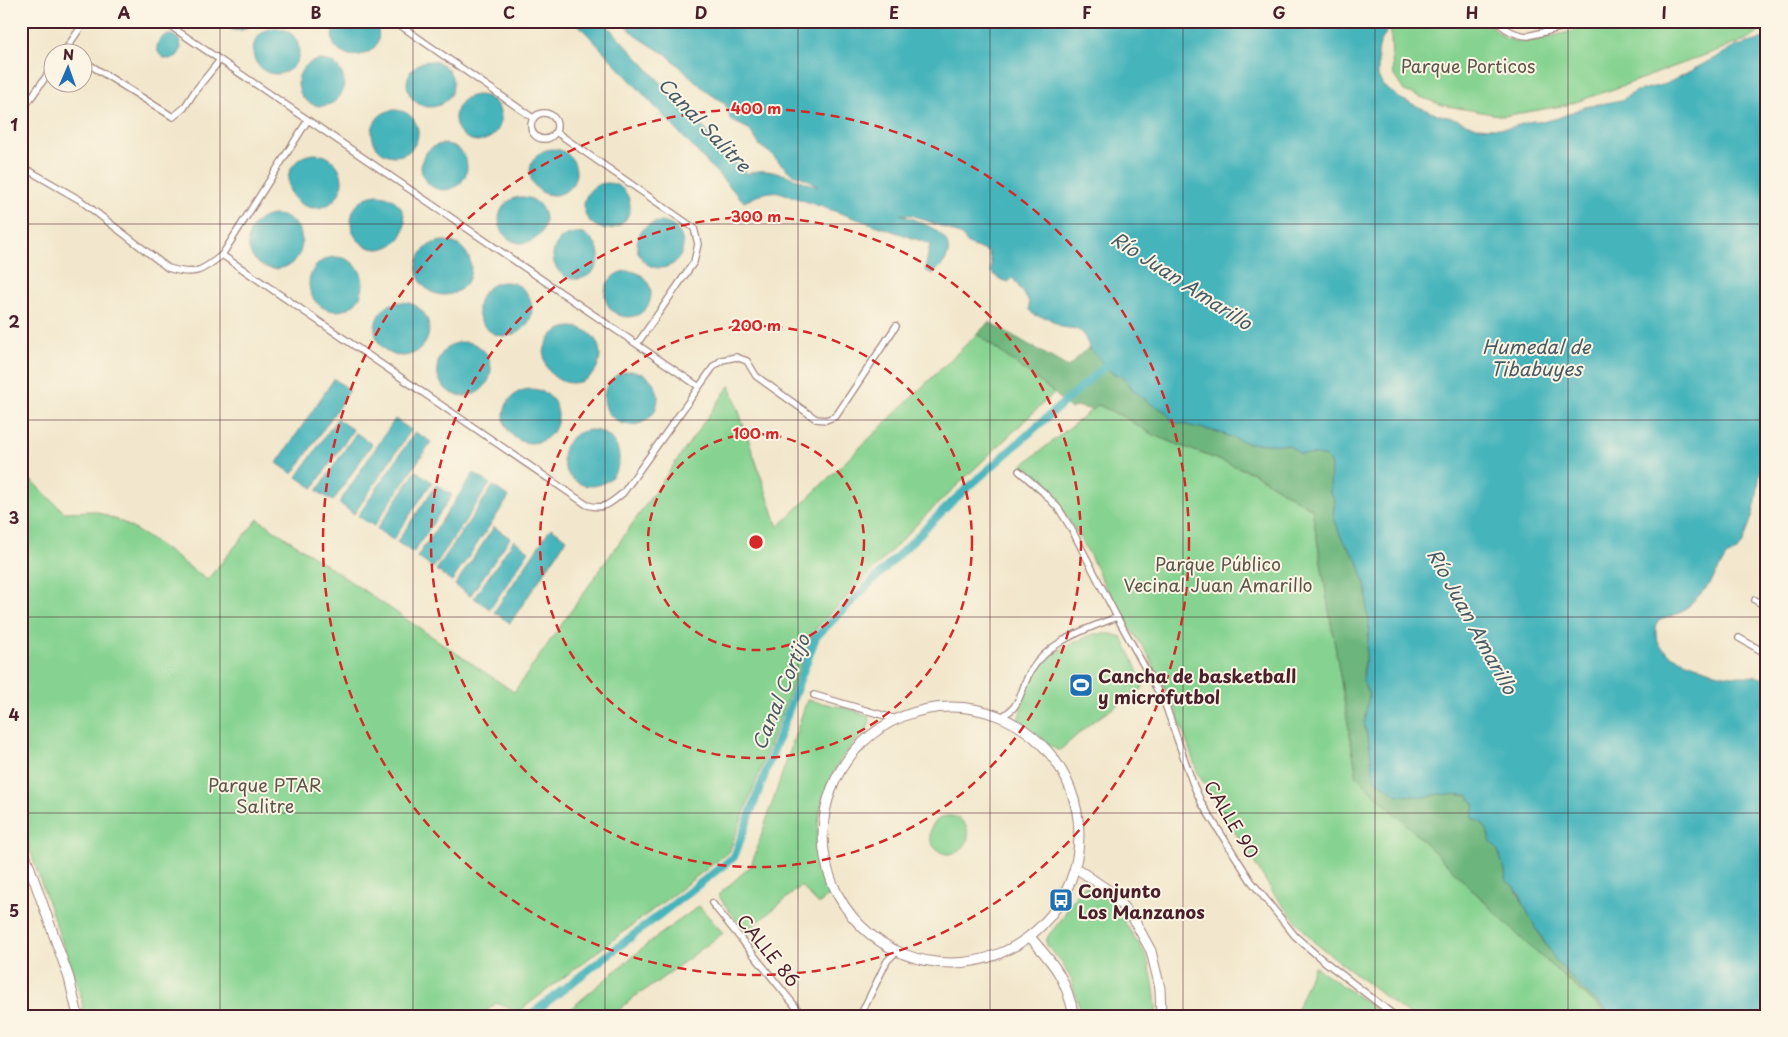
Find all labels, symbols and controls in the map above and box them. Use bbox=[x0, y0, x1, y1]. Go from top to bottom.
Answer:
text: A bbox=[118, 0, 131, 24]
text: B bbox=[311, 0, 322, 24]
text: C bbox=[503, 0, 515, 24]
text: D bbox=[695, 0, 707, 24]
text: E bbox=[889, 0, 899, 24]
text: F bbox=[1082, 0, 1092, 24]
text: G bbox=[1272, 0, 1286, 24]
text: H bbox=[1466, 0, 1478, 24]
text: I bbox=[1661, 0, 1667, 24]
north arrow bbox=[42, 42, 92, 92]
text: N bbox=[63, 44, 74, 65]
park label: Parque Porticos bbox=[1401, 52, 1535, 79]
water label: Canal Salitre bbox=[652, 70, 758, 178]
text: 400 m bbox=[731, 96, 781, 119]
text: 1 bbox=[10, 112, 18, 136]
text: 300 m bbox=[731, 204, 781, 227]
water label: Río Juan Amarillo bbox=[1106, 224, 1259, 337]
text: 2 bbox=[8, 309, 20, 333]
text: 200 m bbox=[731, 313, 781, 336]
water label: Humedal de Tibabuyes bbox=[1482, 332, 1591, 382]
text: 100 m bbox=[733, 421, 779, 444]
text: 3 bbox=[9, 505, 19, 529]
centre of rings bbox=[747, 533, 765, 551]
water label: Río Juan Amarillo bbox=[1421, 543, 1525, 700]
park label: Parque Público Vecinal Juan Amarillo bbox=[1123, 550, 1313, 598]
water label: Canal Cortijo bbox=[744, 629, 816, 754]
place label: Cancha de basketball y microfutbol bbox=[1098, 662, 1296, 710]
sports icon: Cancha de basketball y microfutbol bbox=[1068, 672, 1094, 698]
text: 4 bbox=[9, 702, 20, 726]
park label: Parque PTAR Salitre bbox=[208, 771, 322, 819]
street label: CALLE 90 bbox=[1198, 775, 1266, 863]
place label: Conjunto Los Manzanos bbox=[1078, 877, 1205, 925]
bus stop icon: Conjunto Los Manzanos bbox=[1048, 887, 1074, 913]
text: 5 bbox=[9, 898, 19, 922]
street label: CALLE 86 bbox=[731, 908, 807, 992]

